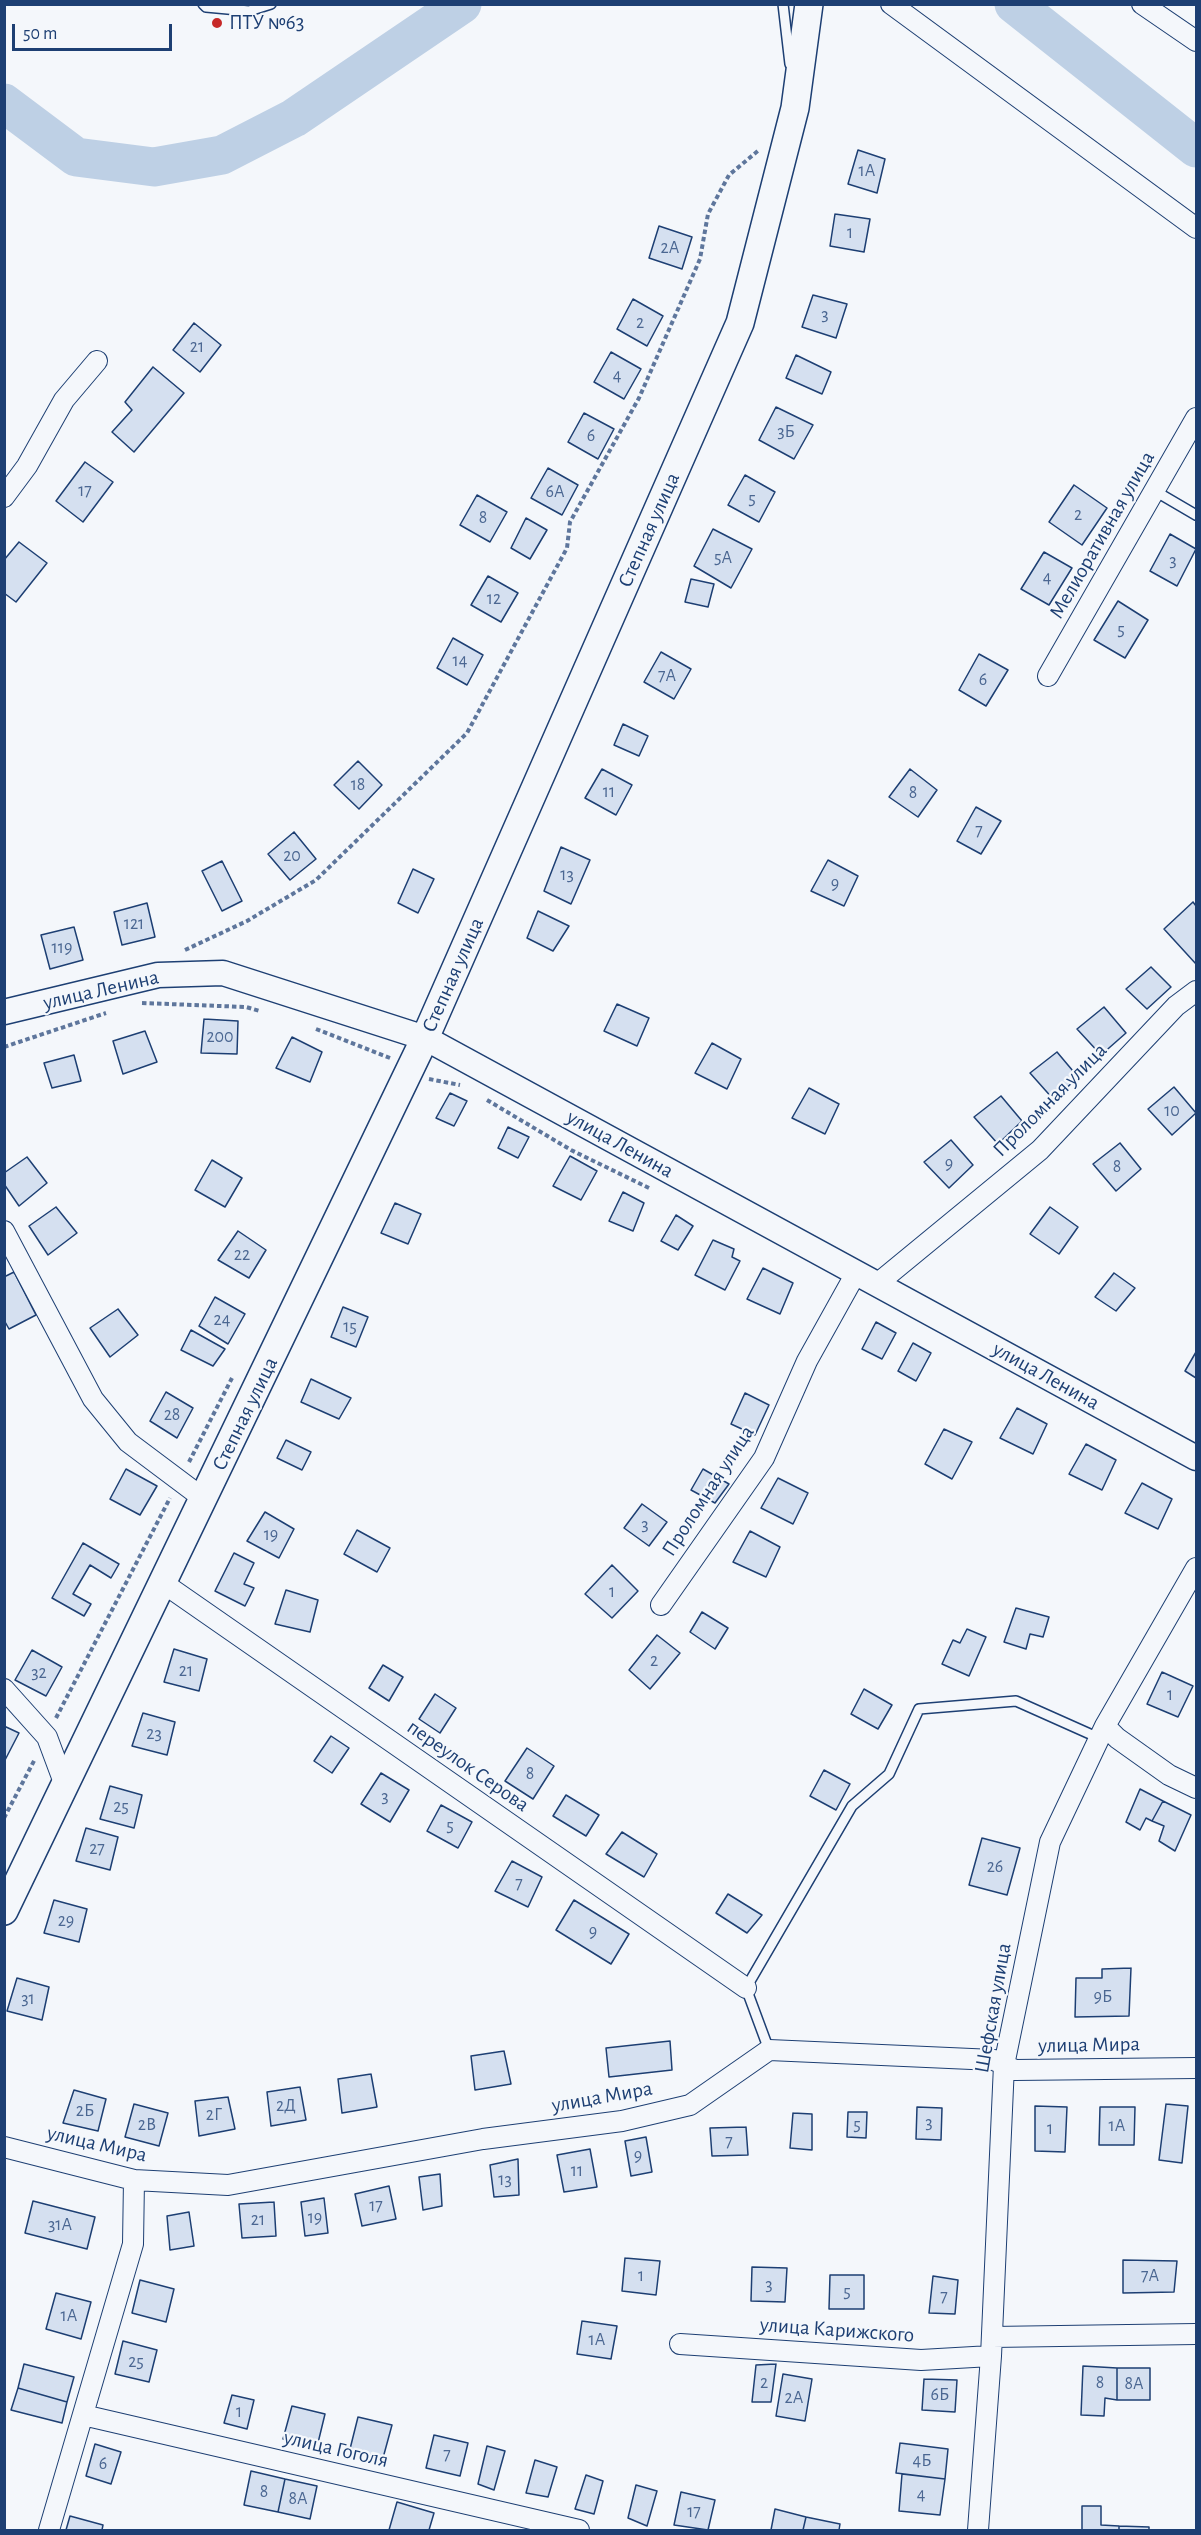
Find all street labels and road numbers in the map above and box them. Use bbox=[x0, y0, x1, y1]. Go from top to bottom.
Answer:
street label: Мелиоративная улица bbox=[1044, 447, 1160, 623]
street label: Степная улица bbox=[612, 469, 686, 591]
street label: Степная улица bbox=[416, 914, 490, 1036]
street label: улица Ленина bbox=[41, 964, 161, 1016]
street label: Проломная улица bbox=[988, 1038, 1112, 1162]
street label: улица Ленина bbox=[562, 1104, 678, 1184]
street label: улица Ленина bbox=[988, 1336, 1104, 1416]
street label: Степная улица bbox=[207, 1353, 283, 1475]
street label: Проломная улица bbox=[656, 1421, 760, 1561]
street label: переулок Серова bbox=[402, 1715, 534, 1817]
street label: Шефская улица bbox=[969, 1941, 1017, 2075]
street label: улица Мира bbox=[1038, 2032, 1140, 2058]
street label: улица Мира bbox=[550, 2076, 654, 2118]
street label: улица Мира bbox=[45, 2120, 149, 2168]
street label: улица Карижского bbox=[759, 2312, 915, 2348]
street label: улица Гоголя bbox=[281, 2425, 391, 2473]

